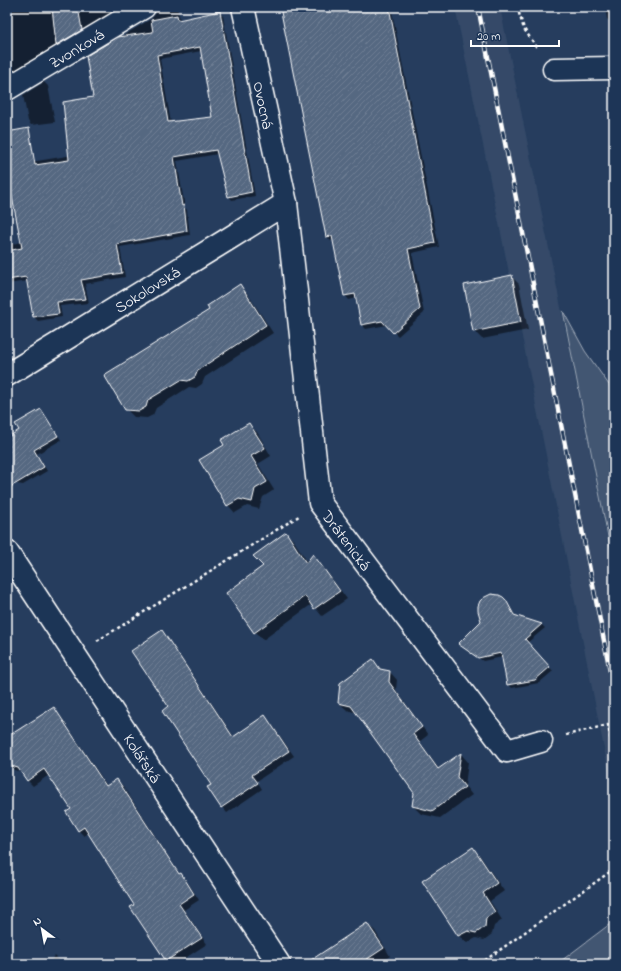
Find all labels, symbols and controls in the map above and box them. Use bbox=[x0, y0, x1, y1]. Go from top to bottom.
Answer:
scale bar bbox=[471, 22, 559, 48]
street label: Zvonková bbox=[45, 24, 109, 76]
text: 20 m bbox=[477, 28, 500, 46]
street label: Ovocná bbox=[245, 79, 279, 131]
street label: Sokolovská bbox=[111, 261, 186, 320]
street label: Drátenická bbox=[314, 505, 376, 577]
street label: Kolářská bbox=[116, 730, 166, 789]
north arrow bbox=[22, 909, 62, 949]
text: N bbox=[30, 913, 45, 930]

